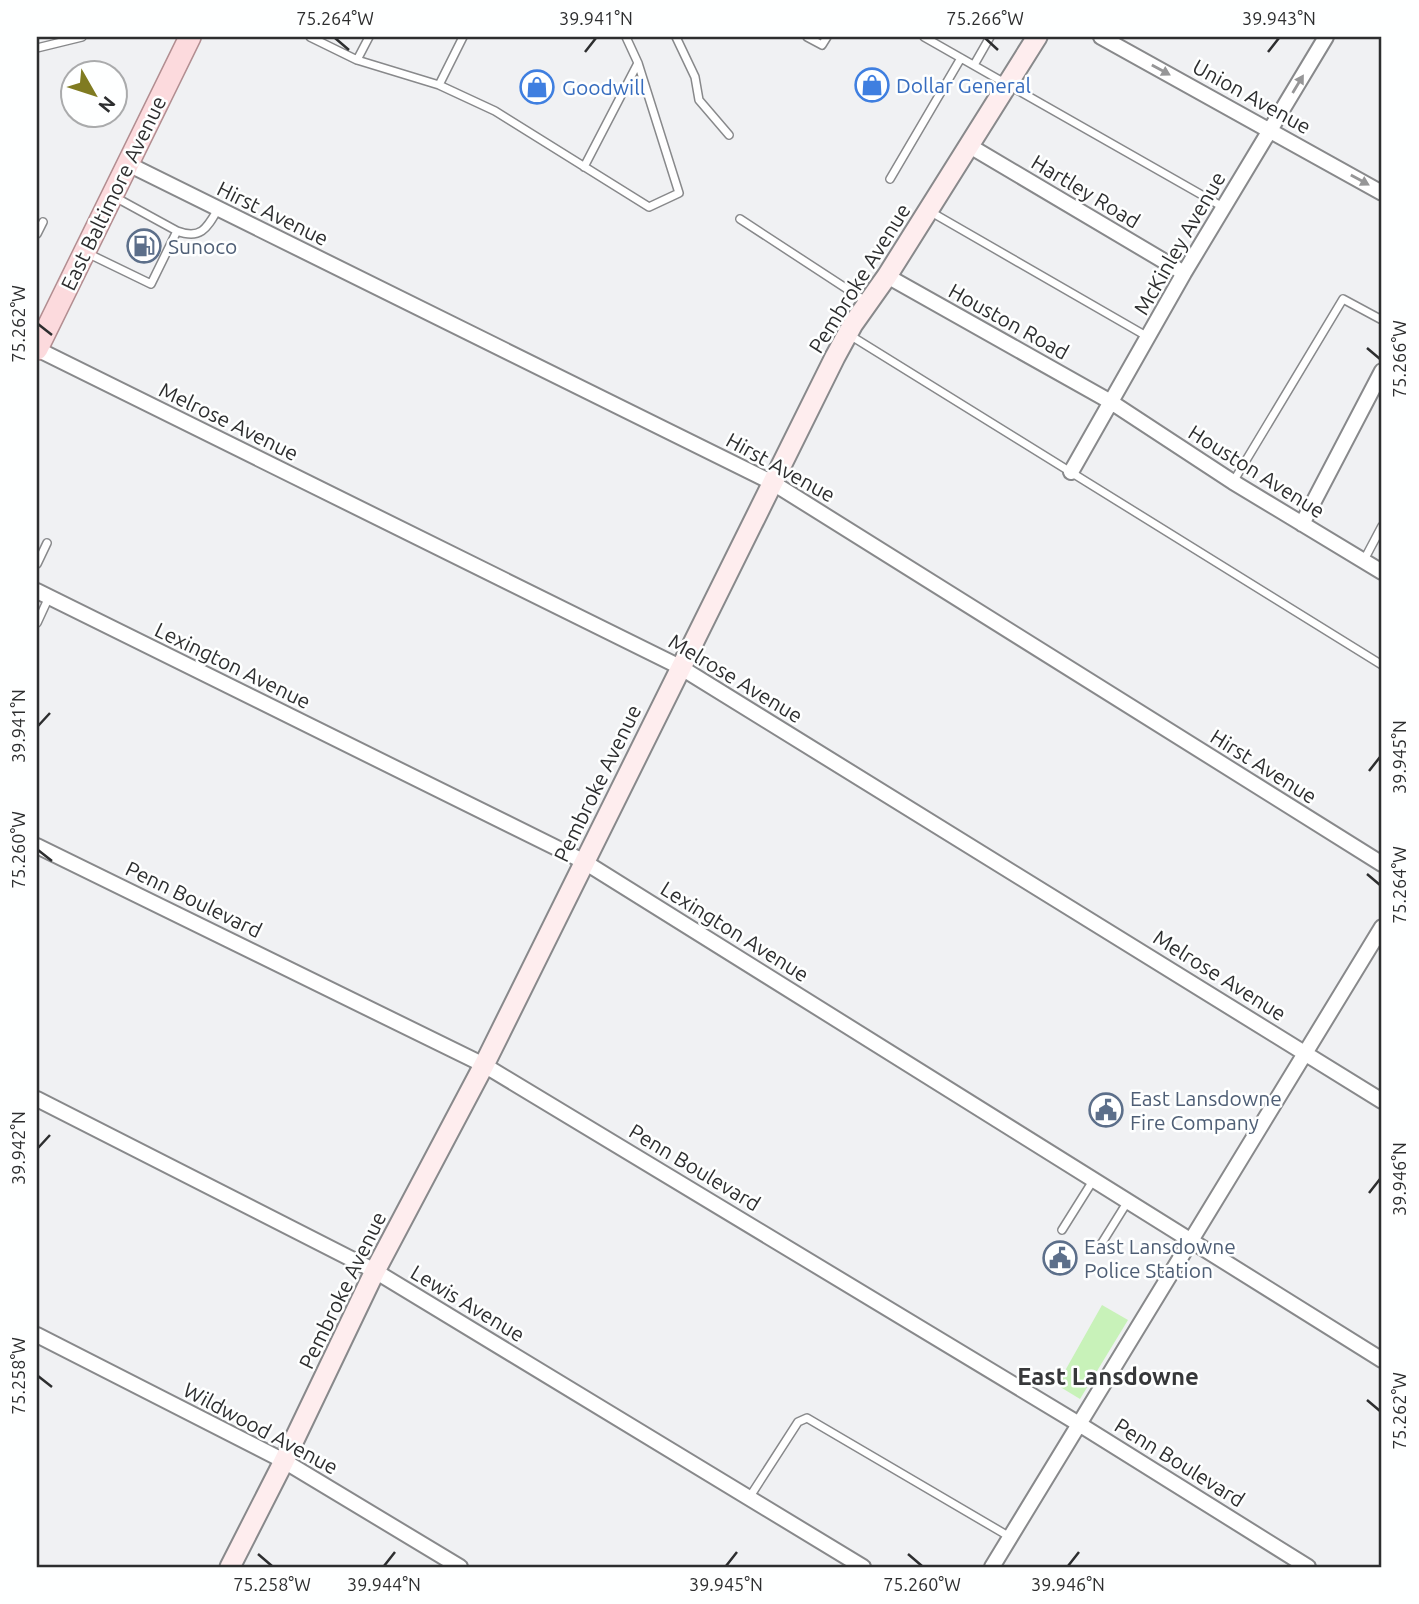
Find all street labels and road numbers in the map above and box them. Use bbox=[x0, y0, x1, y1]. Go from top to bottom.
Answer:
street label: Union Avenue bbox=[1189, 54, 1315, 138]
street label: East Baltimore Avenue bbox=[55, 92, 171, 294]
street label: Hartley Road bbox=[1027, 149, 1145, 233]
street label: McKinley Avenue bbox=[1128, 167, 1230, 319]
street label: Hirst Avenue bbox=[214, 176, 332, 250]
street label: Pembroke Avenue bbox=[803, 199, 915, 357]
street label: Houston Road bbox=[945, 278, 1073, 364]
street label: Melrose Avenue bbox=[156, 377, 302, 465]
street label: Houston Avenue bbox=[1184, 419, 1330, 523]
street label: Hirst Avenue bbox=[722, 427, 840, 507]
street label: Lexington Avenue bbox=[151, 617, 315, 713]
street label: Melrose Avenue bbox=[665, 629, 807, 727]
street label: Pembroke Avenue bbox=[549, 701, 645, 865]
street label: Hirst Avenue bbox=[1206, 724, 1322, 808]
street label: Penn Boulevard bbox=[122, 856, 266, 942]
street label: Lexington Avenue bbox=[657, 876, 813, 986]
street label: Melrose Avenue bbox=[1149, 925, 1291, 1025]
street label: Penn Boulevard bbox=[625, 1118, 765, 1216]
street label: Pembroke Avenue bbox=[294, 1208, 390, 1372]
street label: Lewis Avenue bbox=[407, 1260, 529, 1346]
street label: Wildwood Avenue bbox=[180, 1377, 342, 1479]
street label: Penn Boulevard bbox=[1111, 1412, 1249, 1512]

